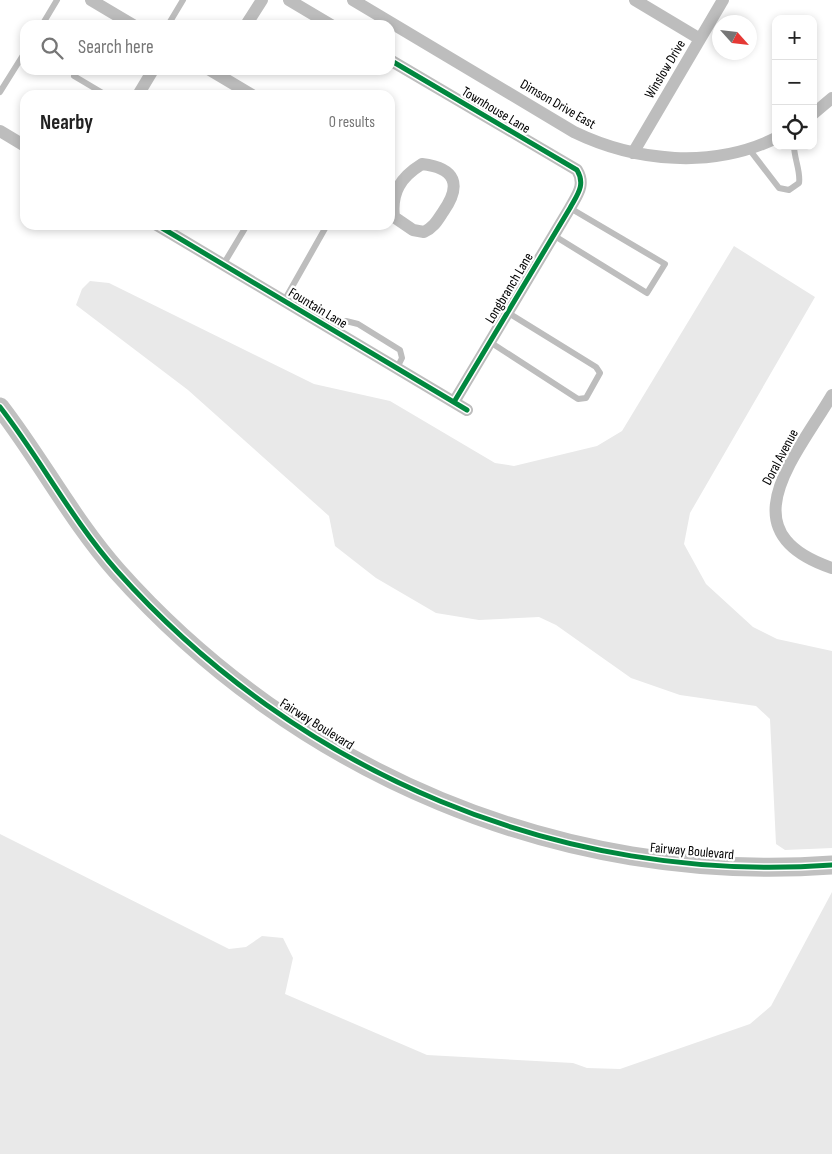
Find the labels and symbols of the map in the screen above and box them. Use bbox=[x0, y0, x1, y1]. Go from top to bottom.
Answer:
north arrow bbox=[712, 15, 757, 60]
street label: Winslow Drive bbox=[641, 36, 689, 102]
street label: Dimson Drive East bbox=[517, 76, 599, 132]
street label: Townhouse Lane bbox=[459, 83, 533, 137]
street label: Longbranch Lane bbox=[481, 250, 537, 326]
street label: Fountain Lane bbox=[286, 284, 350, 332]
street label: Doral Avenue bbox=[758, 426, 802, 488]
street label: Fairway Boulevard bbox=[277, 694, 357, 754]
street label: Fairway Boulevard bbox=[649, 839, 735, 863]

